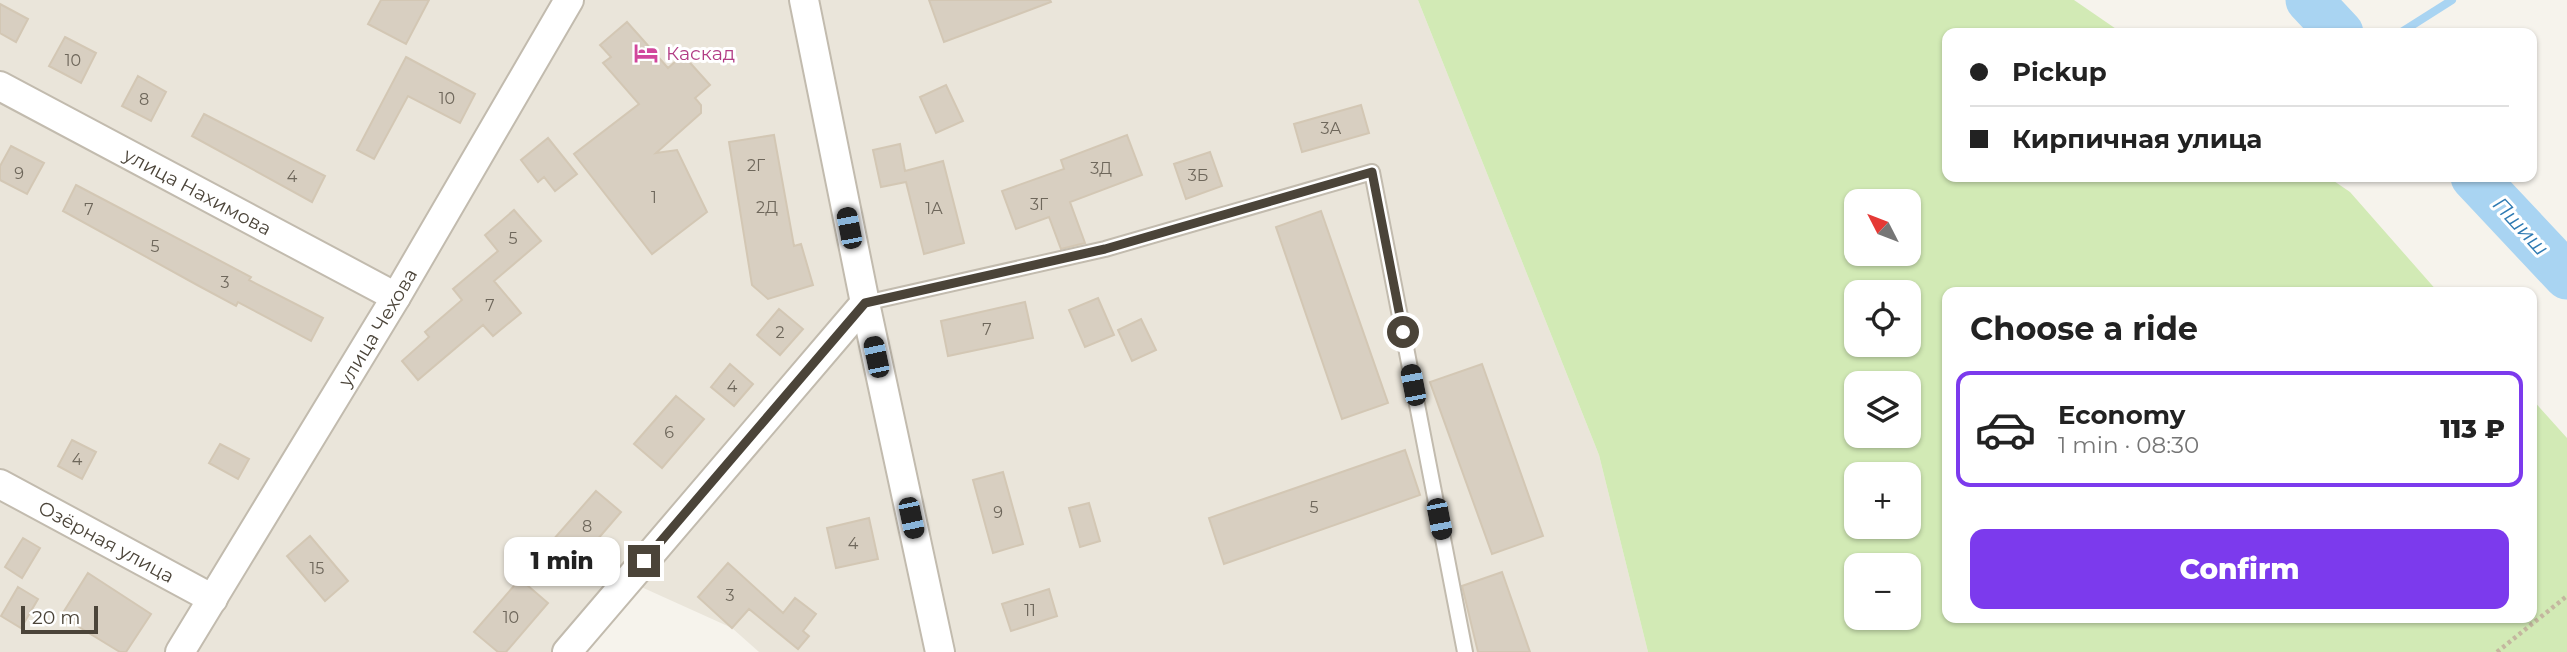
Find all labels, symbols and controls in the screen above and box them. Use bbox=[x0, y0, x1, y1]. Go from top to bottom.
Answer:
hotel icon: Каскад bbox=[632, 39, 660, 67]
place label: Каскад bbox=[666, 42, 735, 65]
house number: 10 bbox=[65, 51, 81, 70]
text: Pickup bbox=[2012, 56, 2107, 88]
house number: 10 bbox=[439, 89, 455, 108]
house number: 8 bbox=[139, 90, 149, 109]
house number: 3А bbox=[1321, 119, 1342, 138]
text: Кирпичная улица bbox=[2012, 123, 2262, 155]
street label: улица Нахимова bbox=[119, 142, 275, 240]
house number: 2Г bbox=[747, 156, 766, 175]
house number: 3Д bbox=[1090, 159, 1112, 178]
house number: 9 bbox=[14, 164, 24, 183]
house number: 3Б bbox=[1188, 166, 1208, 185]
house number: 4 bbox=[287, 167, 298, 186]
house number: 1 bbox=[651, 188, 657, 207]
north arrow bbox=[1844, 189, 1922, 266]
map controls bbox=[1844, 189, 1921, 630]
water label: Пшиш bbox=[2488, 192, 2554, 260]
house number: 3Г bbox=[1030, 195, 1049, 214]
house number: 2Д bbox=[756, 198, 778, 217]
house number: 1А bbox=[925, 199, 943, 218]
house number: 7 bbox=[84, 200, 94, 219]
car bbox=[835, 205, 864, 251]
house number: 5 bbox=[508, 229, 518, 248]
house number: 5 bbox=[150, 237, 160, 256]
street label: улица Чехова bbox=[332, 264, 422, 391]
house number: 3 bbox=[220, 273, 230, 292]
button: locate bbox=[1844, 280, 1921, 357]
house number: 7 bbox=[485, 296, 495, 315]
text: Choose a ride bbox=[1970, 309, 2198, 348]
route start bbox=[1387, 316, 1419, 348]
house number: 7 bbox=[982, 320, 992, 339]
house number: 2 bbox=[775, 323, 785, 342]
car bbox=[862, 334, 891, 380]
car bbox=[1399, 362, 1428, 408]
button: layers bbox=[1844, 371, 1921, 448]
house number: 4 bbox=[727, 377, 738, 396]
icon: car bbox=[1974, 398, 2037, 461]
text: Economy bbox=[2058, 399, 2185, 431]
text: 113 ₽ bbox=[2440, 413, 2505, 445]
house number: 6 bbox=[664, 423, 674, 442]
text: 1 min · 08:30 bbox=[2058, 431, 2199, 459]
house number: 4 bbox=[72, 450, 83, 469]
button: + bbox=[1844, 462, 1921, 539]
car bbox=[897, 495, 926, 541]
street label: Озёрная улица bbox=[35, 496, 178, 587]
car bbox=[1425, 496, 1454, 542]
house number: 5 bbox=[1309, 498, 1319, 517]
house number: 9 bbox=[993, 503, 1003, 522]
house number: 8 bbox=[582, 517, 592, 536]
button: Confirm bbox=[1970, 529, 2509, 609]
house number: 4 bbox=[848, 534, 859, 553]
callout: 1 min bbox=[504, 536, 620, 586]
route end bbox=[628, 545, 660, 577]
text: 1 min bbox=[530, 547, 594, 575]
button: − bbox=[1844, 553, 1921, 630]
house number: 15 bbox=[310, 559, 324, 578]
house number: 3 bbox=[725, 586, 735, 605]
house number: 11 bbox=[1024, 601, 1036, 620]
scale bar bbox=[21, 603, 98, 635]
text: 20 m bbox=[32, 606, 80, 629]
house number: 10 bbox=[503, 608, 519, 627]

